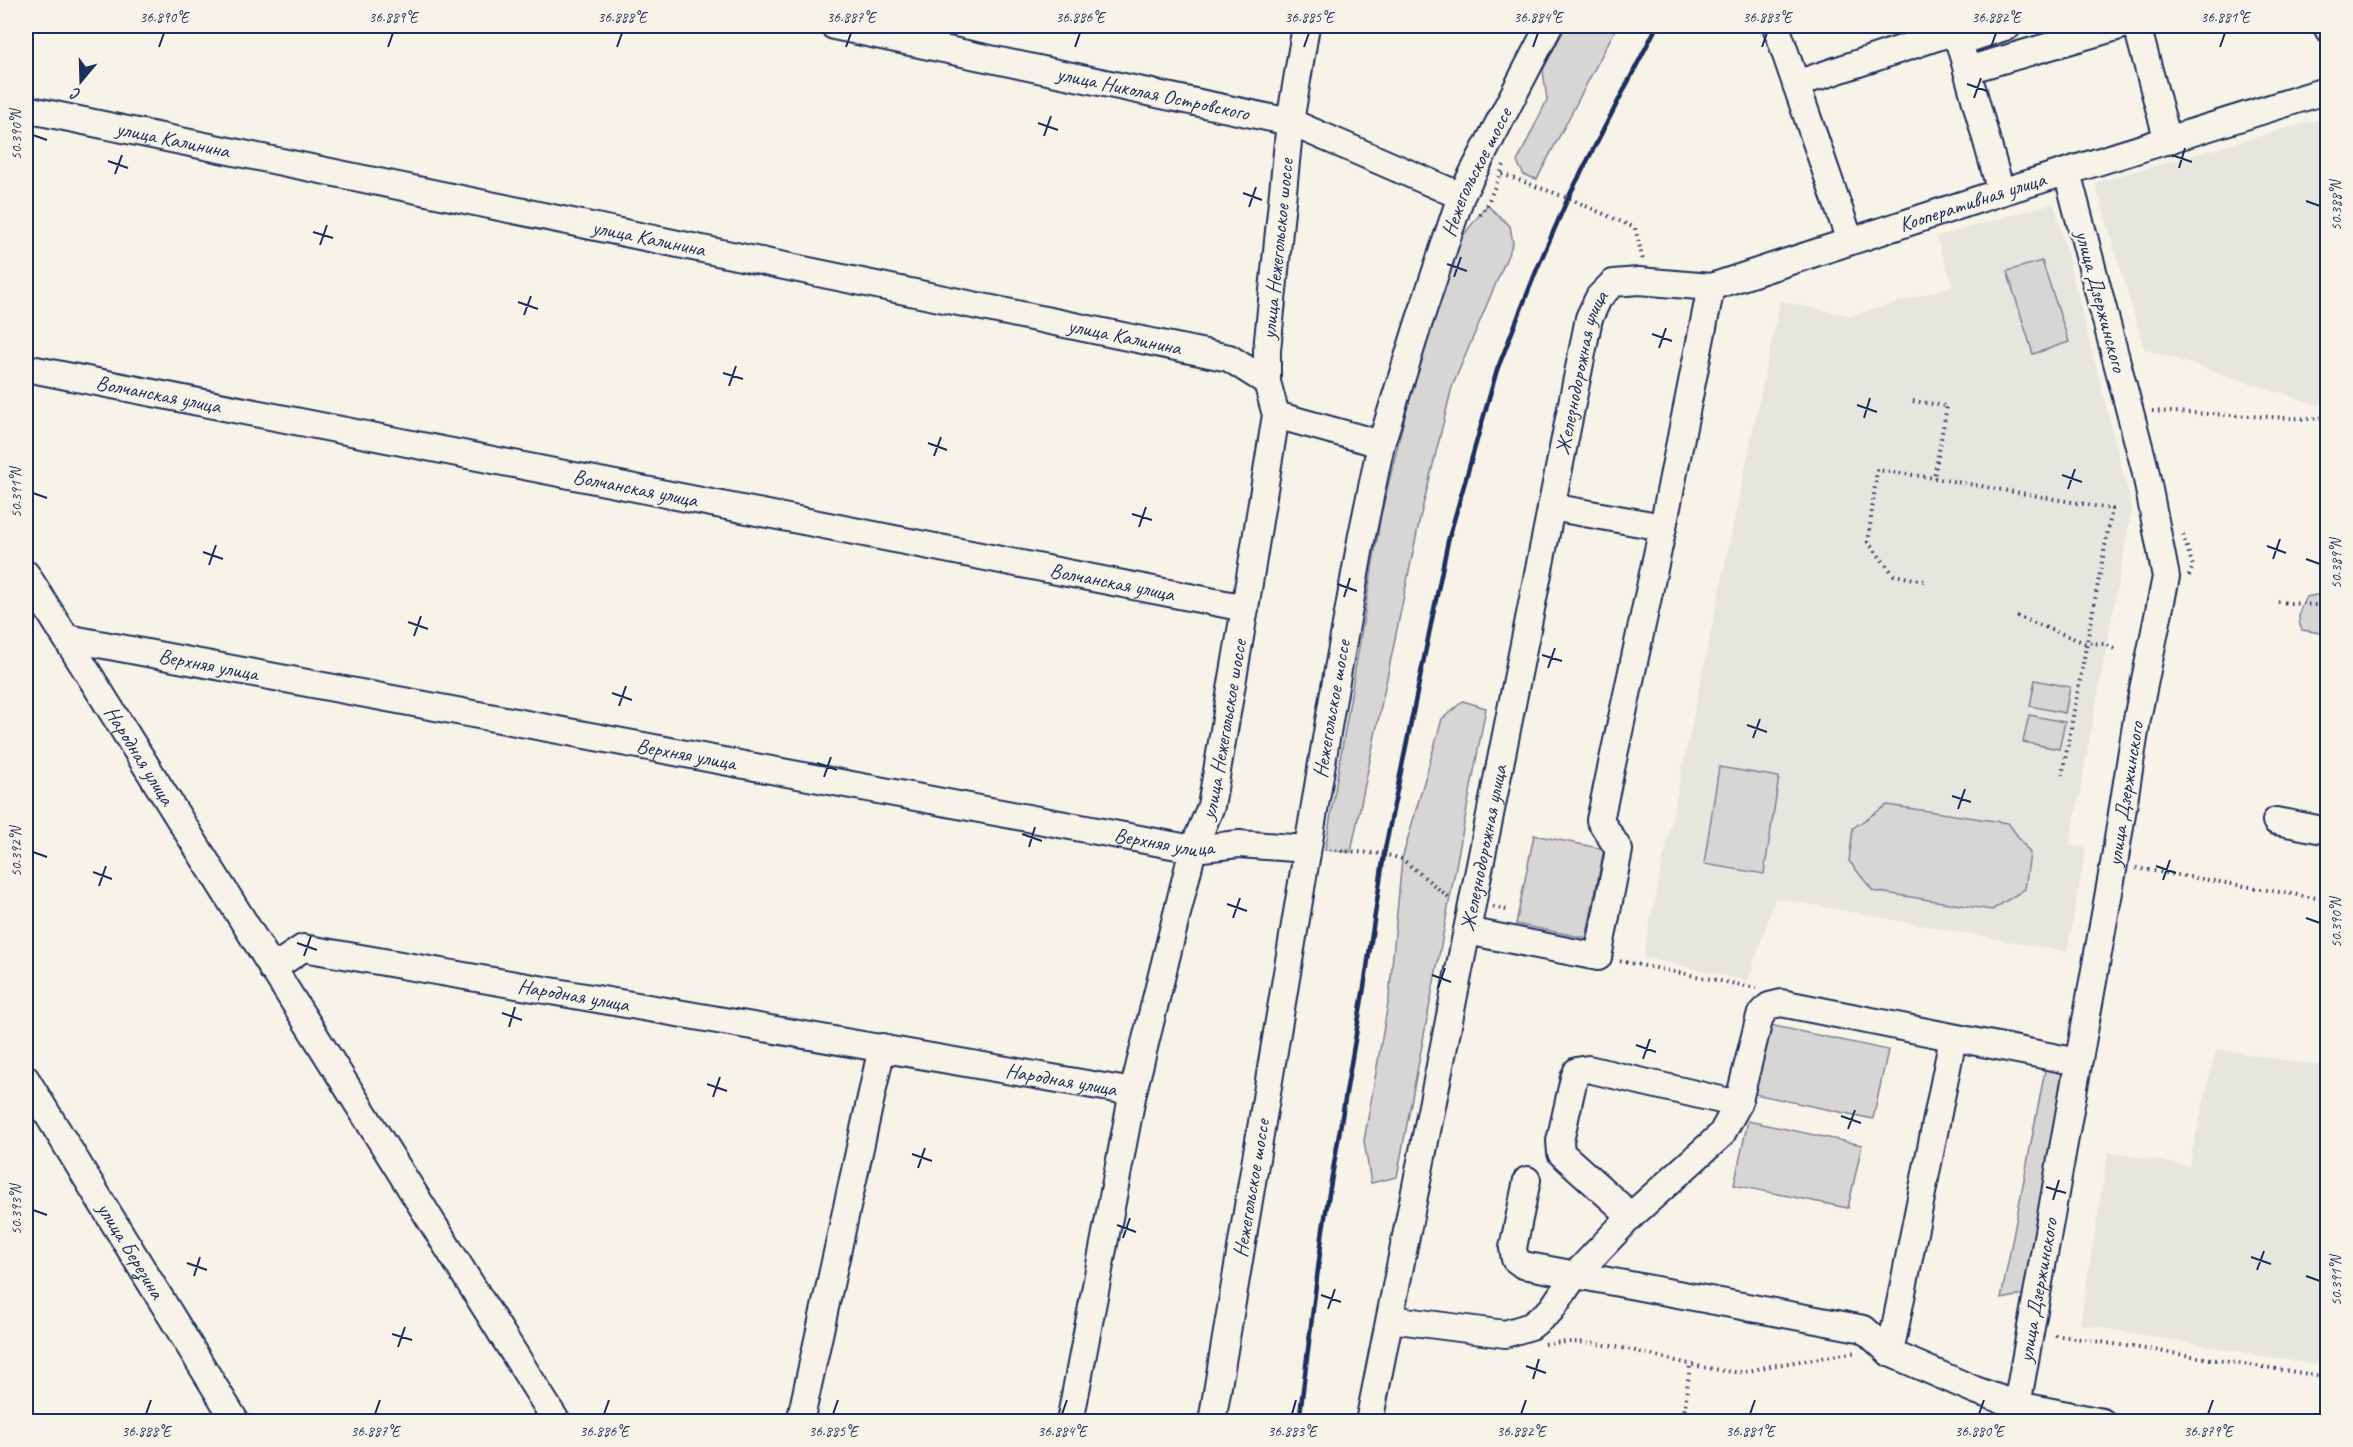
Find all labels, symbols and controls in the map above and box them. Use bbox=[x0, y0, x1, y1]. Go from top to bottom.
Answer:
text: 36.890°E bbox=[140, 8, 191, 27]
text: 36.889°E bbox=[369, 8, 420, 27]
text: 36.888°E bbox=[598, 8, 649, 27]
text: 36.887°E bbox=[827, 8, 878, 27]
text: 36.886°E bbox=[1056, 8, 1107, 27]
text: 36.885°E bbox=[1285, 8, 1336, 27]
text: 36.884°E bbox=[1514, 8, 1565, 27]
text: 36.883°E bbox=[1743, 8, 1794, 27]
text: 36.882°E bbox=[1972, 8, 2023, 27]
text: 36.881°E bbox=[2201, 8, 2252, 27]
north arrow bbox=[51, 51, 111, 111]
street label: улица Николая Островского bbox=[1053, 60, 1253, 126]
text: С bbox=[67, 83, 83, 105]
street label: Нежегольское шоссе bbox=[1435, 101, 1518, 240]
text: 50.390°N bbox=[7, 107, 26, 160]
street label: улица Калинина bbox=[112, 115, 233, 164]
street label: улица Нежегольское шоссе bbox=[1255, 155, 1299, 342]
street label: Кооперативная улица bbox=[1896, 165, 2050, 237]
text: 50.388°N bbox=[2327, 178, 2346, 231]
street label: улица Калинина bbox=[588, 213, 709, 263]
street label: улица Дзержинского bbox=[2069, 225, 2133, 376]
street label: Железнодорожная улица bbox=[1549, 282, 1614, 457]
street label: улица Калинина bbox=[1064, 312, 1185, 361]
street label: Волчанская улица bbox=[94, 369, 225, 419]
street label: Волчанская улица bbox=[571, 463, 702, 513]
text: 50.391°N bbox=[7, 465, 26, 518]
text: 50.389°N bbox=[2327, 536, 2346, 589]
street label: Волчанская улица bbox=[1048, 557, 1178, 607]
street label: улица Нежегольское шоссе bbox=[1193, 635, 1253, 824]
street label: Нежегольское шоссе bbox=[1307, 636, 1356, 780]
street label: Верхняя улица bbox=[157, 642, 263, 687]
street label: Народная улица bbox=[99, 701, 181, 811]
street label: улица Дзержинского bbox=[2101, 718, 2150, 870]
street label: Верхняя улица bbox=[634, 732, 740, 777]
street label: Железнодорожная улица bbox=[1454, 761, 1513, 934]
street label: Верхняя улица bbox=[1112, 822, 1217, 863]
text: 50.392°N bbox=[7, 824, 26, 877]
text: 50.390°N bbox=[2327, 895, 2346, 948]
street label: Народная улица bbox=[516, 973, 633, 1018]
street label: Народная улица bbox=[1004, 1057, 1121, 1102]
street label: Нежегольское шоссе bbox=[1227, 1115, 1276, 1259]
text: 50.393°N bbox=[7, 1182, 26, 1235]
street label: улица Березина bbox=[90, 1196, 171, 1305]
street label: улица Дзержинского bbox=[2012, 1215, 2064, 1366]
text: 50.391°N bbox=[2327, 1253, 2346, 1306]
text: 36.888°E bbox=[122, 1422, 173, 1441]
text: 36.887°E bbox=[351, 1422, 402, 1441]
text: 36.886°E bbox=[580, 1422, 631, 1441]
text: 36.885°E bbox=[809, 1422, 860, 1441]
text: 36.884°E bbox=[1038, 1422, 1089, 1441]
text: 36.883°E bbox=[1268, 1422, 1319, 1441]
text: 36.882°E bbox=[1497, 1422, 1548, 1441]
text: 36.881°E bbox=[1726, 1422, 1777, 1441]
text: 36.880°E bbox=[1955, 1422, 2006, 1441]
text: 36.879°E bbox=[2184, 1422, 2235, 1441]

